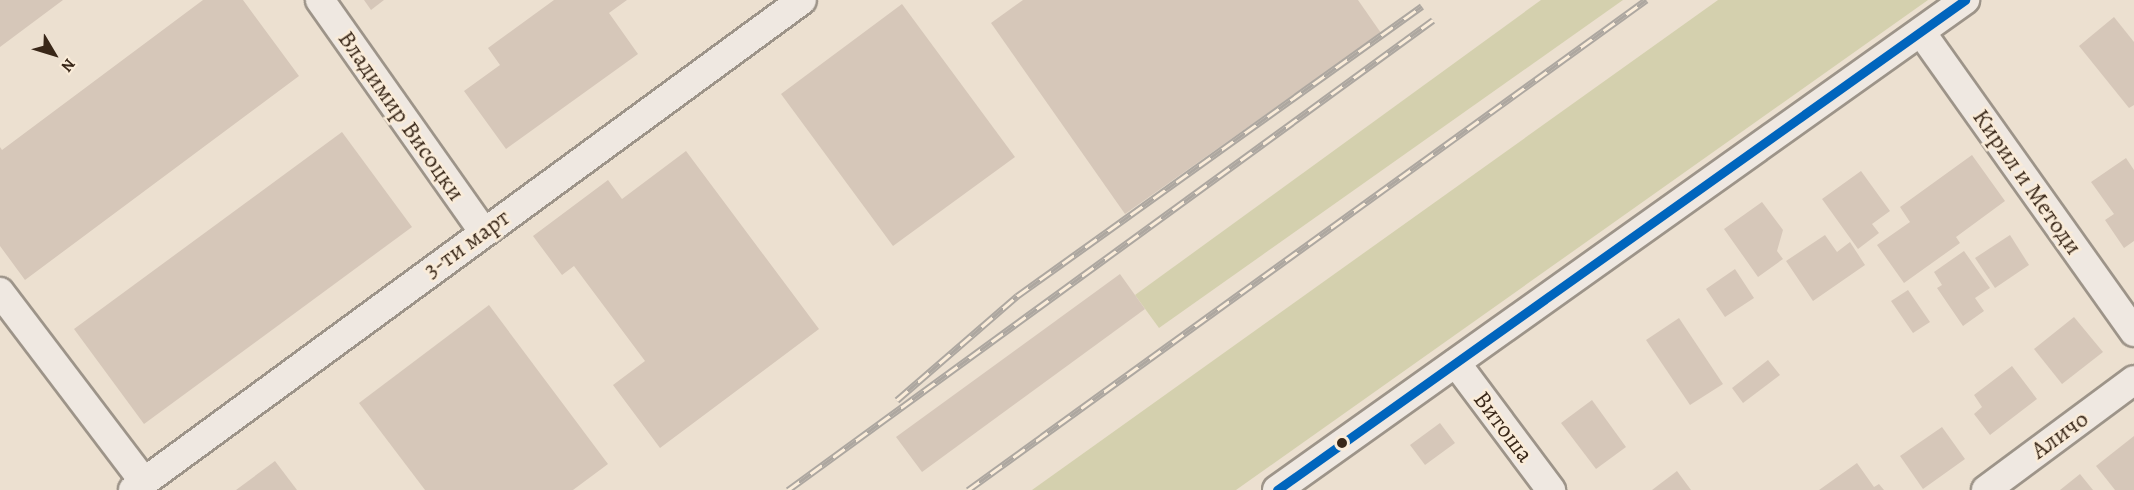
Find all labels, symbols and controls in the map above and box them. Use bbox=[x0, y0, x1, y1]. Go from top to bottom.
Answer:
north arrow bbox=[24, 24, 84, 84]
street label: Владимир Висоцки bbox=[332, 25, 470, 207]
text: N bbox=[56, 54, 80, 76]
street label: Кирил и Методи bbox=[1966, 104, 2088, 260]
street label: 3-ти март bbox=[418, 203, 516, 285]
street label: Витоша bbox=[1467, 386, 1539, 468]
street label: Аличо bbox=[2026, 405, 2094, 465]
unlabelled marker bbox=[1336, 437, 1348, 449]

